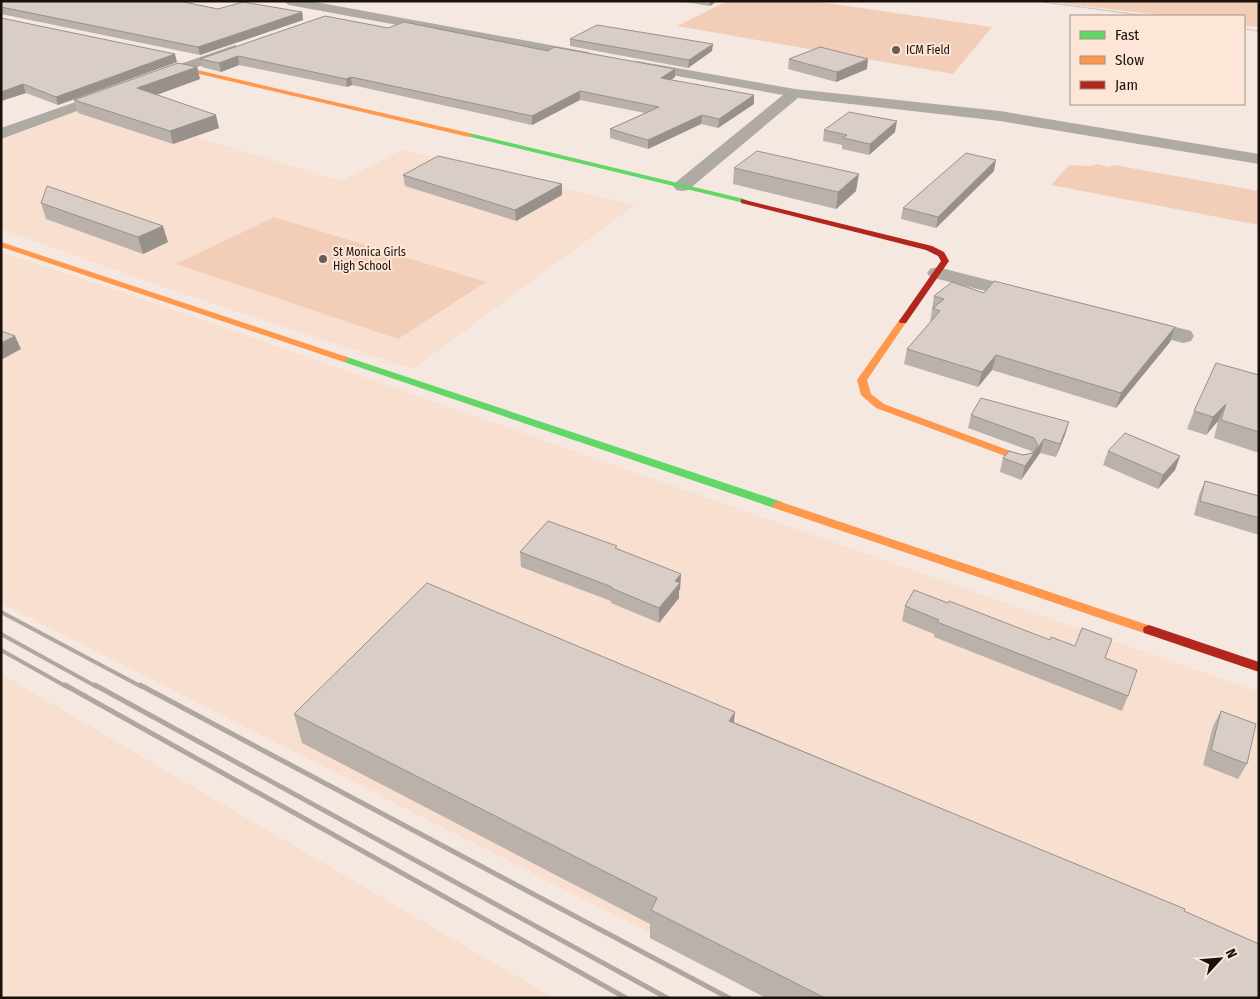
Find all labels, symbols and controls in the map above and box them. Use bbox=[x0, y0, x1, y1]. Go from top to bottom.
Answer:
legend bbox=[1070, 15, 1245, 105]
text: Fast bbox=[1115, 26, 1139, 44]
place label: ICM Field bbox=[906, 43, 950, 57]
marker: ICM Field bbox=[890, 44, 902, 56]
text: Slow bbox=[1115, 51, 1144, 69]
text: Jam bbox=[1115, 76, 1138, 94]
place label: St Monica Girls High School bbox=[333, 245, 406, 273]
marker: St Monica Girls High School bbox=[317, 253, 329, 265]
north arrow bbox=[1195, 934, 1245, 984]
text: N bbox=[1222, 946, 1241, 961]

